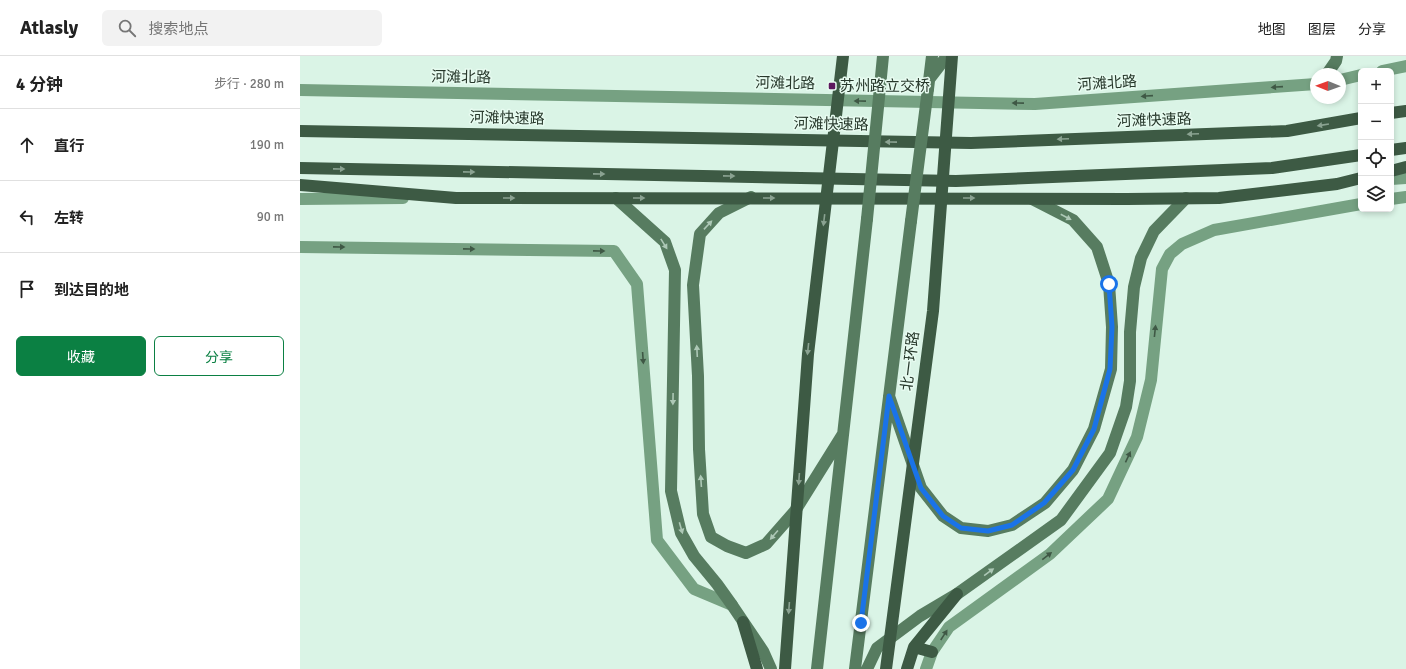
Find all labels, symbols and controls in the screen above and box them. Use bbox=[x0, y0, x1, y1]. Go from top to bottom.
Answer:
search box bbox=[102, 10, 382, 46]
text: Atlasly bbox=[20, 16, 78, 40]
icon: search bbox=[116, 17, 138, 39]
text: 搜索地点 bbox=[148, 20, 208, 38]
text: 地图 bbox=[1258, 21, 1286, 38]
text: 图层 bbox=[1308, 21, 1336, 38]
text: 分享 bbox=[1358, 21, 1386, 38]
street label: 河滩北路 bbox=[431, 67, 491, 87]
north arrow bbox=[1310, 68, 1346, 104]
map controls bbox=[1358, 68, 1394, 212]
button: + bbox=[1358, 68, 1394, 104]
street label: 河滩北路 bbox=[1076, 72, 1138, 94]
street label: 河滩北路 bbox=[755, 73, 815, 93]
text: 4 分钟 bbox=[16, 74, 63, 95]
text: 步行 · 280 m bbox=[214, 76, 284, 92]
place label: 苏州路立交桥 bbox=[840, 77, 930, 95]
marker: 苏州路立交桥 bbox=[827, 81, 837, 91]
one-way arrow bbox=[1271, 83, 1283, 90]
one-way arrow bbox=[1141, 92, 1153, 99]
one-way arrow bbox=[854, 97, 866, 104]
one-way arrow bbox=[1011, 100, 1024, 106]
button: − bbox=[1358, 104, 1394, 140]
street label: 河滩快速路 bbox=[469, 108, 545, 128]
street label: 河滩快速路 bbox=[1116, 110, 1192, 130]
street label: 河滩快速路 bbox=[793, 114, 869, 134]
one-way arrow bbox=[1316, 122, 1329, 128]
one-way arrow bbox=[1187, 131, 1199, 138]
icon: ahead bbox=[16, 134, 38, 156]
one-way arrow bbox=[1057, 136, 1069, 143]
text: 直行 bbox=[54, 137, 84, 155]
text: 190 m bbox=[250, 137, 284, 153]
one-way arrow bbox=[885, 138, 897, 145]
button: locate bbox=[1358, 140, 1394, 176]
one-way arrow bbox=[333, 166, 346, 172]
one-way arrow bbox=[463, 168, 475, 175]
one-way arrow bbox=[593, 171, 606, 177]
one-way arrow bbox=[723, 173, 736, 179]
button: layers bbox=[1358, 176, 1394, 212]
one-way arrow bbox=[503, 195, 516, 201]
one-way arrow bbox=[633, 195, 646, 201]
one-way arrow bbox=[763, 195, 776, 201]
one-way arrow bbox=[963, 195, 976, 201]
icon: left bbox=[16, 206, 38, 228]
text: 左转 bbox=[54, 209, 84, 227]
text: 90 m bbox=[257, 209, 284, 225]
one-way arrow bbox=[820, 214, 827, 226]
one-way arrow bbox=[1060, 214, 1072, 220]
one-way arrow bbox=[703, 220, 713, 230]
one-way arrow bbox=[660, 239, 668, 249]
one-way arrow bbox=[333, 244, 346, 250]
one-way arrow bbox=[463, 246, 476, 252]
one-way arrow bbox=[593, 248, 606, 254]
route start bbox=[1100, 275, 1118, 293]
icon: arrive bbox=[16, 278, 38, 300]
text: 到达目的地 bbox=[54, 281, 129, 299]
one-way arrow bbox=[1152, 325, 1158, 337]
street label: 北一环路 bbox=[897, 330, 923, 392]
button: 收藏 bbox=[16, 336, 146, 376]
button: 分享 bbox=[154, 336, 284, 376]
one-way arrow bbox=[805, 343, 812, 355]
one-way arrow bbox=[693, 345, 700, 357]
one-way arrow bbox=[639, 352, 646, 364]
one-way arrow bbox=[670, 393, 676, 406]
one-way arrow bbox=[1125, 452, 1131, 463]
one-way arrow bbox=[795, 473, 802, 485]
one-way arrow bbox=[698, 474, 704, 487]
one-way arrow bbox=[678, 522, 684, 534]
one-way arrow bbox=[769, 530, 778, 541]
one-way arrow bbox=[1041, 552, 1052, 561]
one-way arrow bbox=[984, 568, 994, 576]
one-way arrow bbox=[786, 602, 793, 614]
route end bbox=[852, 614, 870, 632]
one-way arrow bbox=[940, 630, 948, 640]

